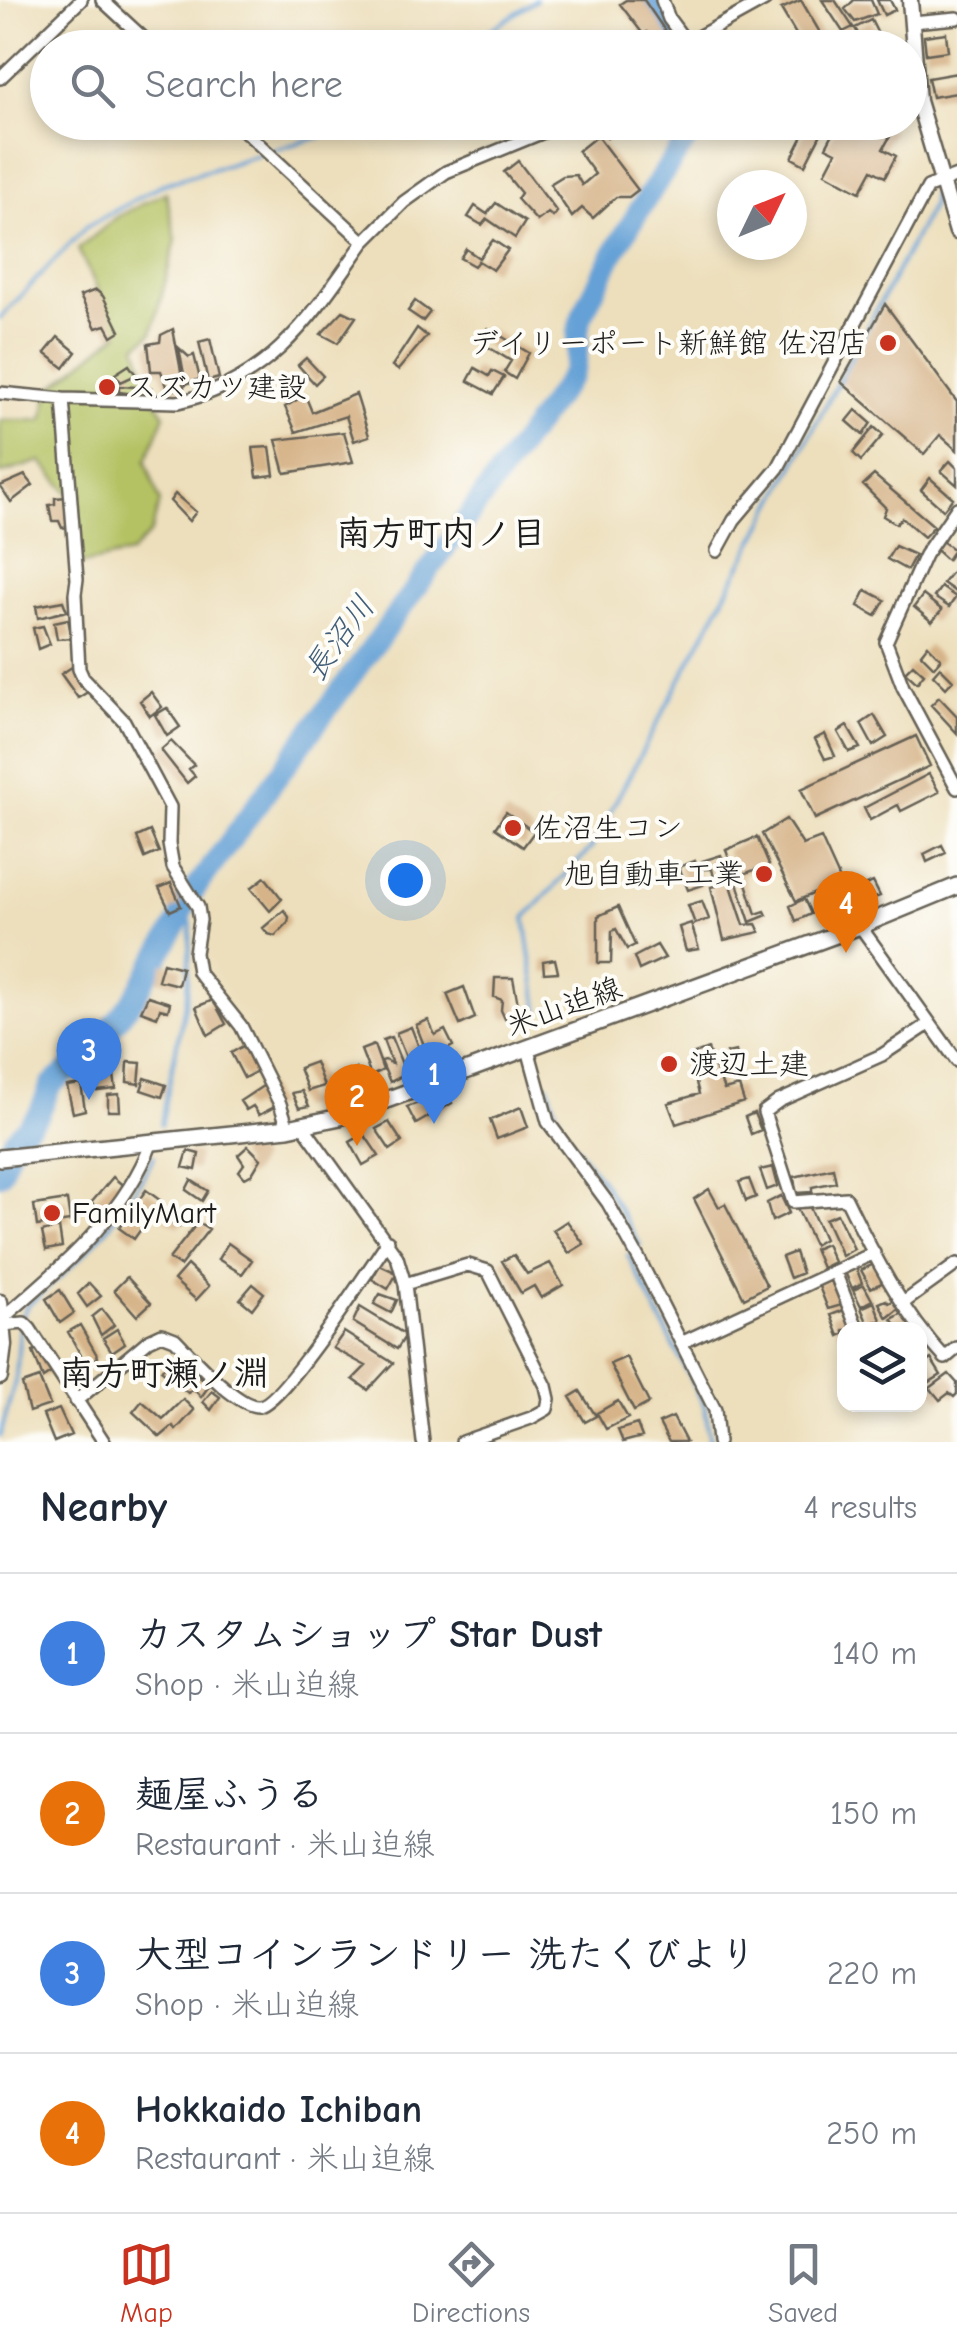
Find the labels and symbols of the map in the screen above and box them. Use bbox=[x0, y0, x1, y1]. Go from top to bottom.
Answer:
north arrow bbox=[717, 170, 807, 260]
place label: デイリーポート新鮮館 佐沼店 bbox=[469, 326, 868, 361]
marker: デイリーポート新鮮館 佐沼店 bbox=[877, 332, 899, 354]
place label: スズカツ建設 bbox=[127, 370, 307, 405]
marker: スズカツ建設 bbox=[96, 376, 118, 398]
district label: 南方町内ノ目 bbox=[336, 513, 546, 554]
water label: 長沼川 bbox=[296, 588, 382, 688]
place label: 佐沼生コン bbox=[533, 811, 683, 846]
marker: 佐沼生コン bbox=[502, 817, 524, 839]
your location bbox=[380, 855, 431, 906]
place label: 旭自動車工業 bbox=[564, 857, 744, 892]
marker: 旭自動車工業 bbox=[753, 863, 775, 885]
pin: 4 bbox=[814, 870, 878, 953]
street label: 米山迫線 bbox=[502, 970, 626, 1044]
pin: 3 bbox=[56, 1018, 122, 1100]
pin: 1 bbox=[402, 1042, 466, 1124]
place label: 渡辺土建 bbox=[689, 1047, 809, 1082]
marker: 渡辺土建 bbox=[658, 1053, 680, 1075]
pin: 2 bbox=[324, 1064, 390, 1146]
place label: FamilyMart bbox=[72, 1196, 217, 1231]
marker: FamilyMart bbox=[41, 1202, 63, 1224]
district label: 南方町瀬ノ淵 bbox=[59, 1353, 269, 1394]

